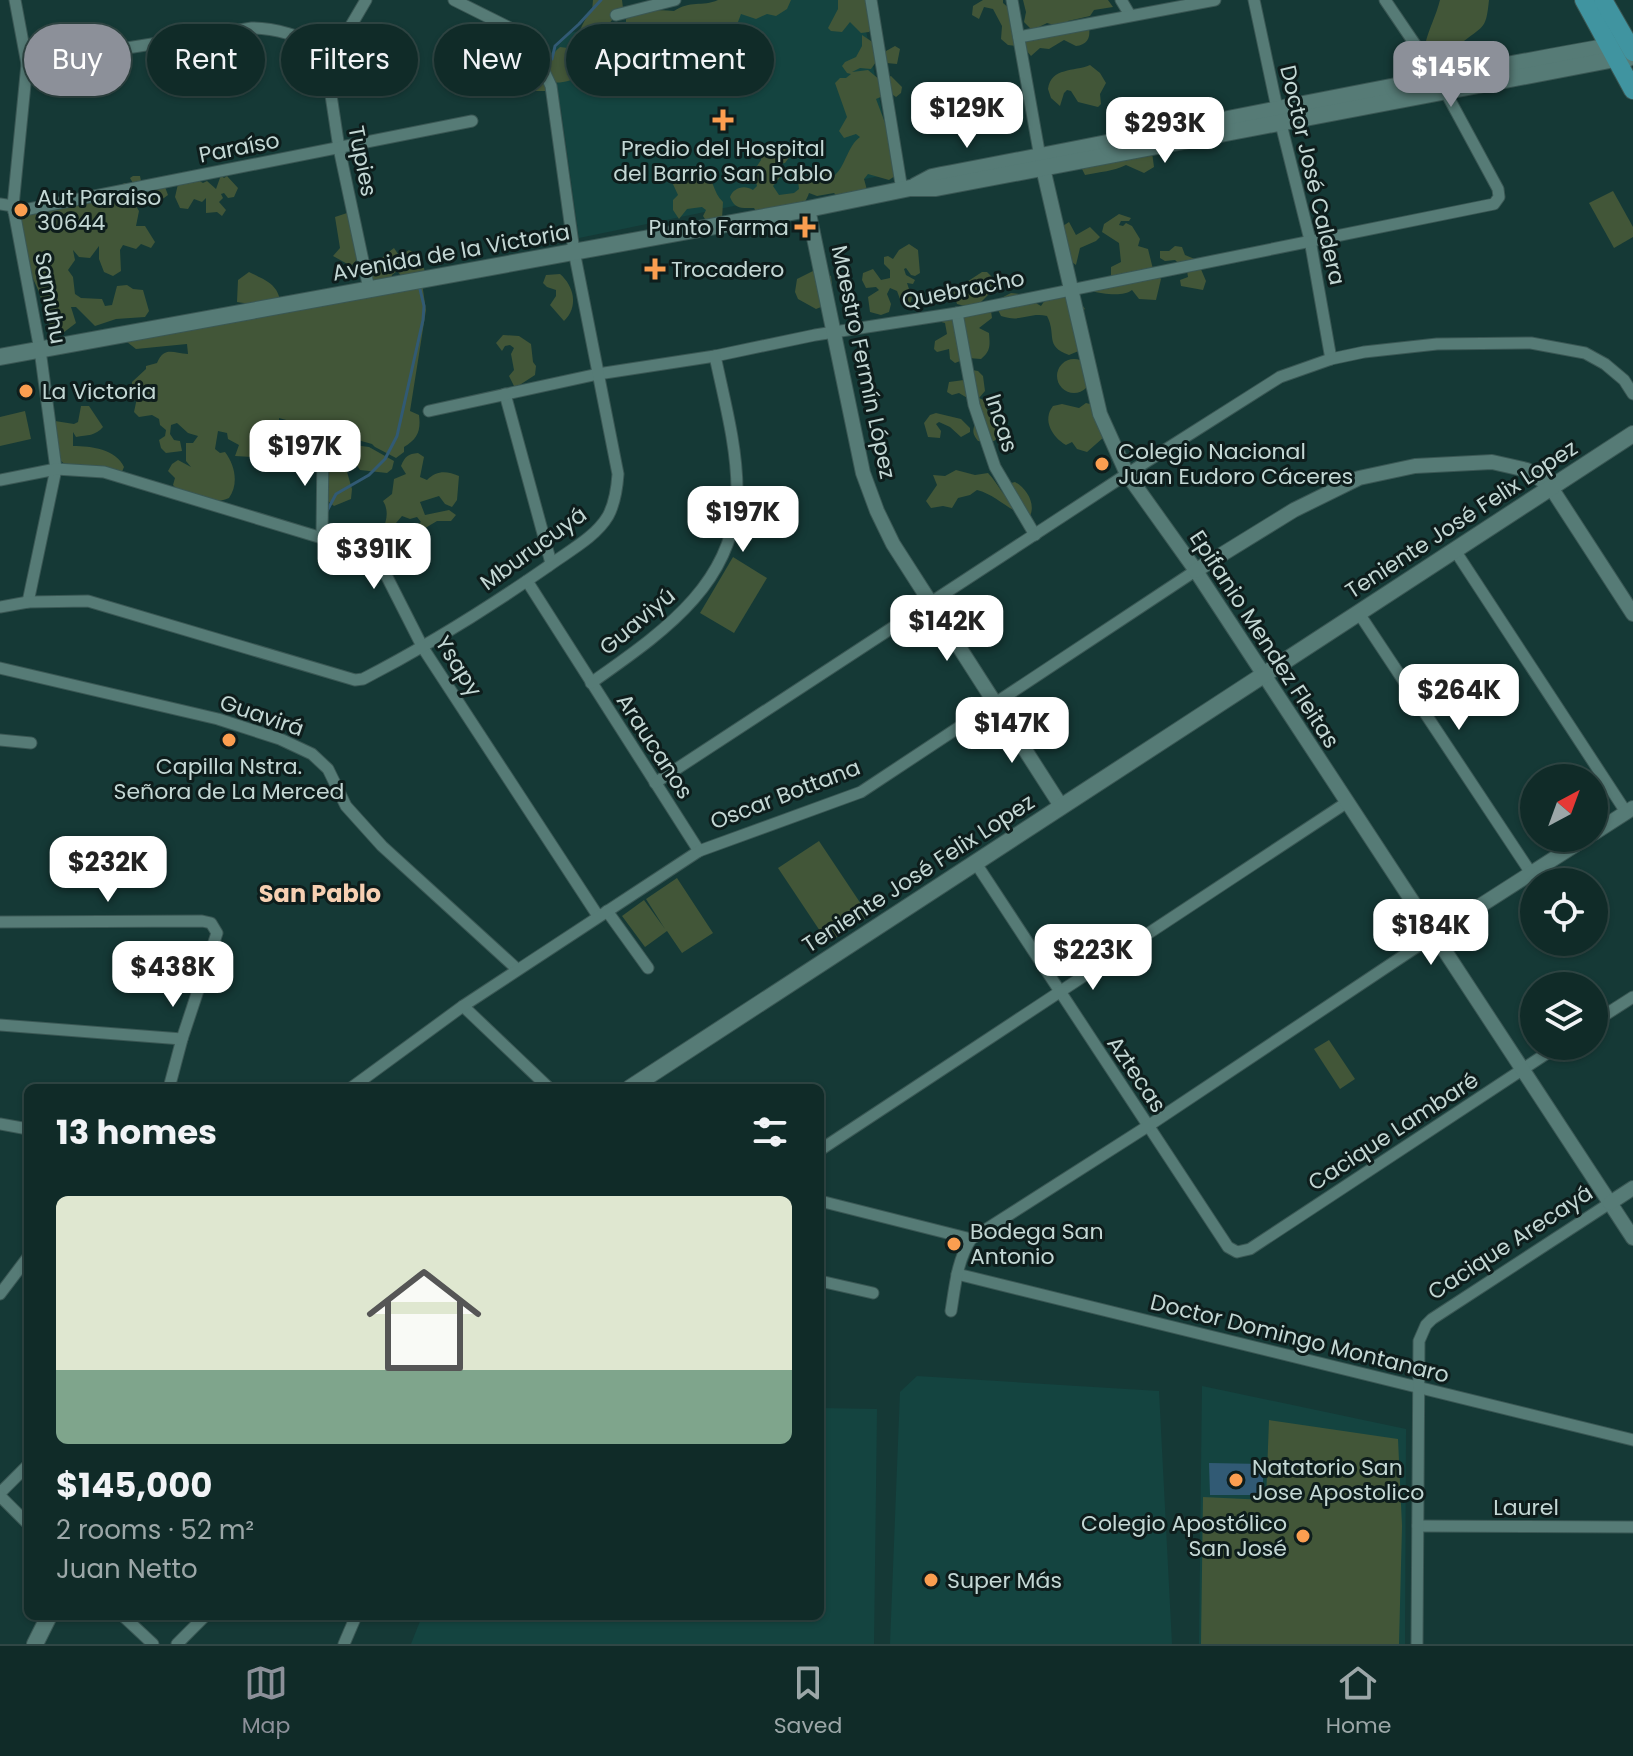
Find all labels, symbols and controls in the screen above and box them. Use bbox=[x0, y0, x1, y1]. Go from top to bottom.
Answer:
chip: Buy bbox=[24, 24, 131, 96]
chip: Rent bbox=[147, 24, 265, 96]
chip: Filters bbox=[281, 24, 418, 96]
chip: New bbox=[434, 24, 550, 96]
chip: Apartment bbox=[566, 24, 774, 96]
pin: $145K bbox=[1395, 41, 1507, 109]
text: $145K bbox=[1411, 49, 1491, 85]
street label: Doctor José Caldera bbox=[1272, 62, 1353, 288]
pin: $129K bbox=[911, 82, 1023, 150]
text: $129K bbox=[929, 90, 1005, 126]
pin: $293K bbox=[1109, 97, 1221, 165]
text: $293K bbox=[1124, 105, 1206, 141]
marker: Predio del Hospital del Barrio San Pablo bbox=[712, 109, 734, 131]
street label: Tupies bbox=[340, 123, 385, 199]
street label: Paraíso bbox=[196, 124, 282, 170]
place label: Predio del Hospital del Barrio San Pablo bbox=[613, 133, 833, 189]
place label: Aut Paraiso 30644 bbox=[37, 182, 161, 238]
marker: Aut Paraiso 30644 bbox=[12, 201, 30, 219]
place label: Punto Farma bbox=[648, 212, 789, 243]
street label: Avenida de la Victoria bbox=[330, 216, 572, 289]
marker: Punto Farma bbox=[796, 218, 814, 236]
street label: Maestro Fermín López bbox=[824, 242, 903, 482]
street label: Samuhu bbox=[27, 250, 74, 346]
place label: Trocadero bbox=[671, 254, 784, 285]
marker: Trocadero bbox=[646, 260, 664, 278]
street label: Quebracho bbox=[899, 262, 1027, 317]
place label: La Victoria bbox=[42, 376, 156, 407]
marker: La Victoria bbox=[17, 382, 35, 400]
street label: Incas bbox=[978, 390, 1025, 456]
pin: $197K bbox=[249, 420, 361, 488]
text: $197K bbox=[268, 428, 342, 464]
street label: Teniente José Felix Lopez bbox=[1339, 433, 1583, 606]
place label: Colegio Nacional Juan Eudoro Cáceres bbox=[1118, 436, 1353, 492]
marker: Colegio Nacional Juan Eudoro Cáceres bbox=[1093, 455, 1111, 473]
pin: $197K bbox=[687, 486, 799, 554]
text: $197K bbox=[706, 494, 780, 530]
street label: Mburucuyá bbox=[474, 499, 593, 598]
pin: $391K bbox=[318, 523, 430, 591]
street label: Epifanio Mendez Fleitas bbox=[1182, 524, 1347, 754]
text: $391K bbox=[336, 531, 412, 567]
street label: Guaviyú bbox=[593, 580, 682, 662]
pin: $142K bbox=[891, 595, 1003, 663]
text: $142K bbox=[908, 603, 986, 639]
street label: Ysapy bbox=[428, 630, 490, 703]
pin: $264K bbox=[1403, 664, 1515, 732]
text: $264K bbox=[1417, 672, 1501, 708]
street label: Guavirá bbox=[216, 687, 308, 744]
street label: Araucanos bbox=[609, 688, 700, 805]
pin: $147K bbox=[956, 697, 1068, 765]
text: $147K bbox=[974, 705, 1050, 741]
marker: Capilla Nstra. Señora de La Merced bbox=[220, 731, 238, 749]
place label: Capilla Nstra. Señora de La Merced bbox=[114, 751, 344, 807]
street label: Oscar Bottana bbox=[706, 752, 865, 837]
north arrow bbox=[1520, 764, 1608, 852]
map controls bbox=[1520, 764, 1608, 1060]
street label: Teniente José Felix Lopez bbox=[796, 787, 1040, 960]
pin: $232K bbox=[52, 836, 164, 904]
text: $232K bbox=[68, 844, 148, 880]
button: locate bbox=[1520, 868, 1608, 956]
district label: San Pablo bbox=[259, 877, 381, 910]
pin: $184K bbox=[1375, 899, 1487, 967]
text: $184K bbox=[1391, 907, 1471, 943]
pin: $223K bbox=[1037, 924, 1149, 992]
text: $223K bbox=[1053, 932, 1133, 968]
pin: $438K bbox=[117, 941, 229, 1009]
text: $438K bbox=[130, 949, 216, 985]
button: layers bbox=[1520, 972, 1608, 1060]
street label: Aztecas bbox=[1100, 1030, 1174, 1119]
street label: Cacique Lambaré bbox=[1302, 1065, 1485, 1198]
text: 13 homes bbox=[56, 1108, 217, 1156]
icon: filters bbox=[748, 1110, 792, 1154]
street label: Cacique Arecayá bbox=[1422, 1177, 1599, 1307]
place label: Bodega San Antonio bbox=[970, 1216, 1104, 1272]
marker: Bodega San Antonio bbox=[945, 1235, 963, 1253]
icon: home bbox=[352, 1248, 496, 1392]
street label: Doctor Domingo Montanaro bbox=[1147, 1286, 1453, 1391]
place label: Natatorio San Jose Apostolico bbox=[1252, 1452, 1424, 1508]
text: $145,000 bbox=[56, 1461, 213, 1509]
marker: Natatorio San Jose Apostolico bbox=[1227, 1471, 1245, 1489]
street label: Laurel bbox=[1493, 1492, 1559, 1523]
place label: Colegio Apostólico San José bbox=[1081, 1508, 1287, 1564]
text: 2 rooms · 52 m² bbox=[56, 1512, 254, 1548]
marker: Colegio Apostólico San José bbox=[1294, 1527, 1312, 1545]
text: Juan Netto bbox=[56, 1551, 198, 1587]
place label: Super Más bbox=[947, 1565, 1062, 1596]
marker: Super Más bbox=[922, 1571, 940, 1589]
tab: Map bbox=[242, 1661, 290, 1742]
tab: Saved bbox=[774, 1661, 842, 1742]
tab: Home bbox=[1326, 1661, 1391, 1742]

